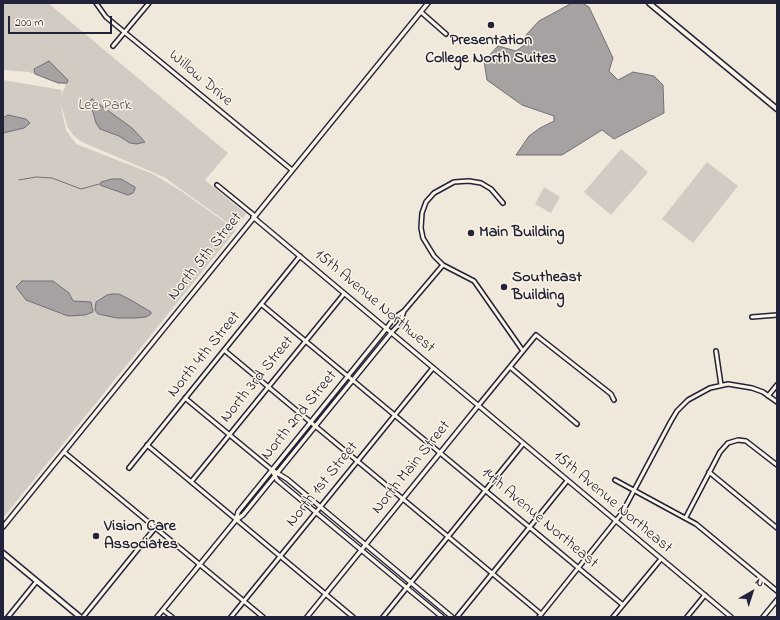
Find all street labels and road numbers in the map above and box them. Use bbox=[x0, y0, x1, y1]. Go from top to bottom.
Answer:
street label: Willow Drive bbox=[164, 47, 236, 111]
street label: North 5th Street bbox=[165, 209, 247, 305]
street label: 15th Avenue Northwest bbox=[310, 246, 438, 358]
street label: North 4th Street bbox=[165, 308, 245, 402]
street label: North 3rd Street bbox=[217, 333, 299, 427]
street label: North 2nd Street bbox=[258, 367, 342, 465]
street label: North Main Street bbox=[369, 417, 455, 519]
street label: North 1st Street bbox=[283, 439, 363, 531]
street label: 15th Avenue Northeast bbox=[549, 448, 675, 558]
street label: 14th Avenue Northeast bbox=[477, 464, 601, 574]

